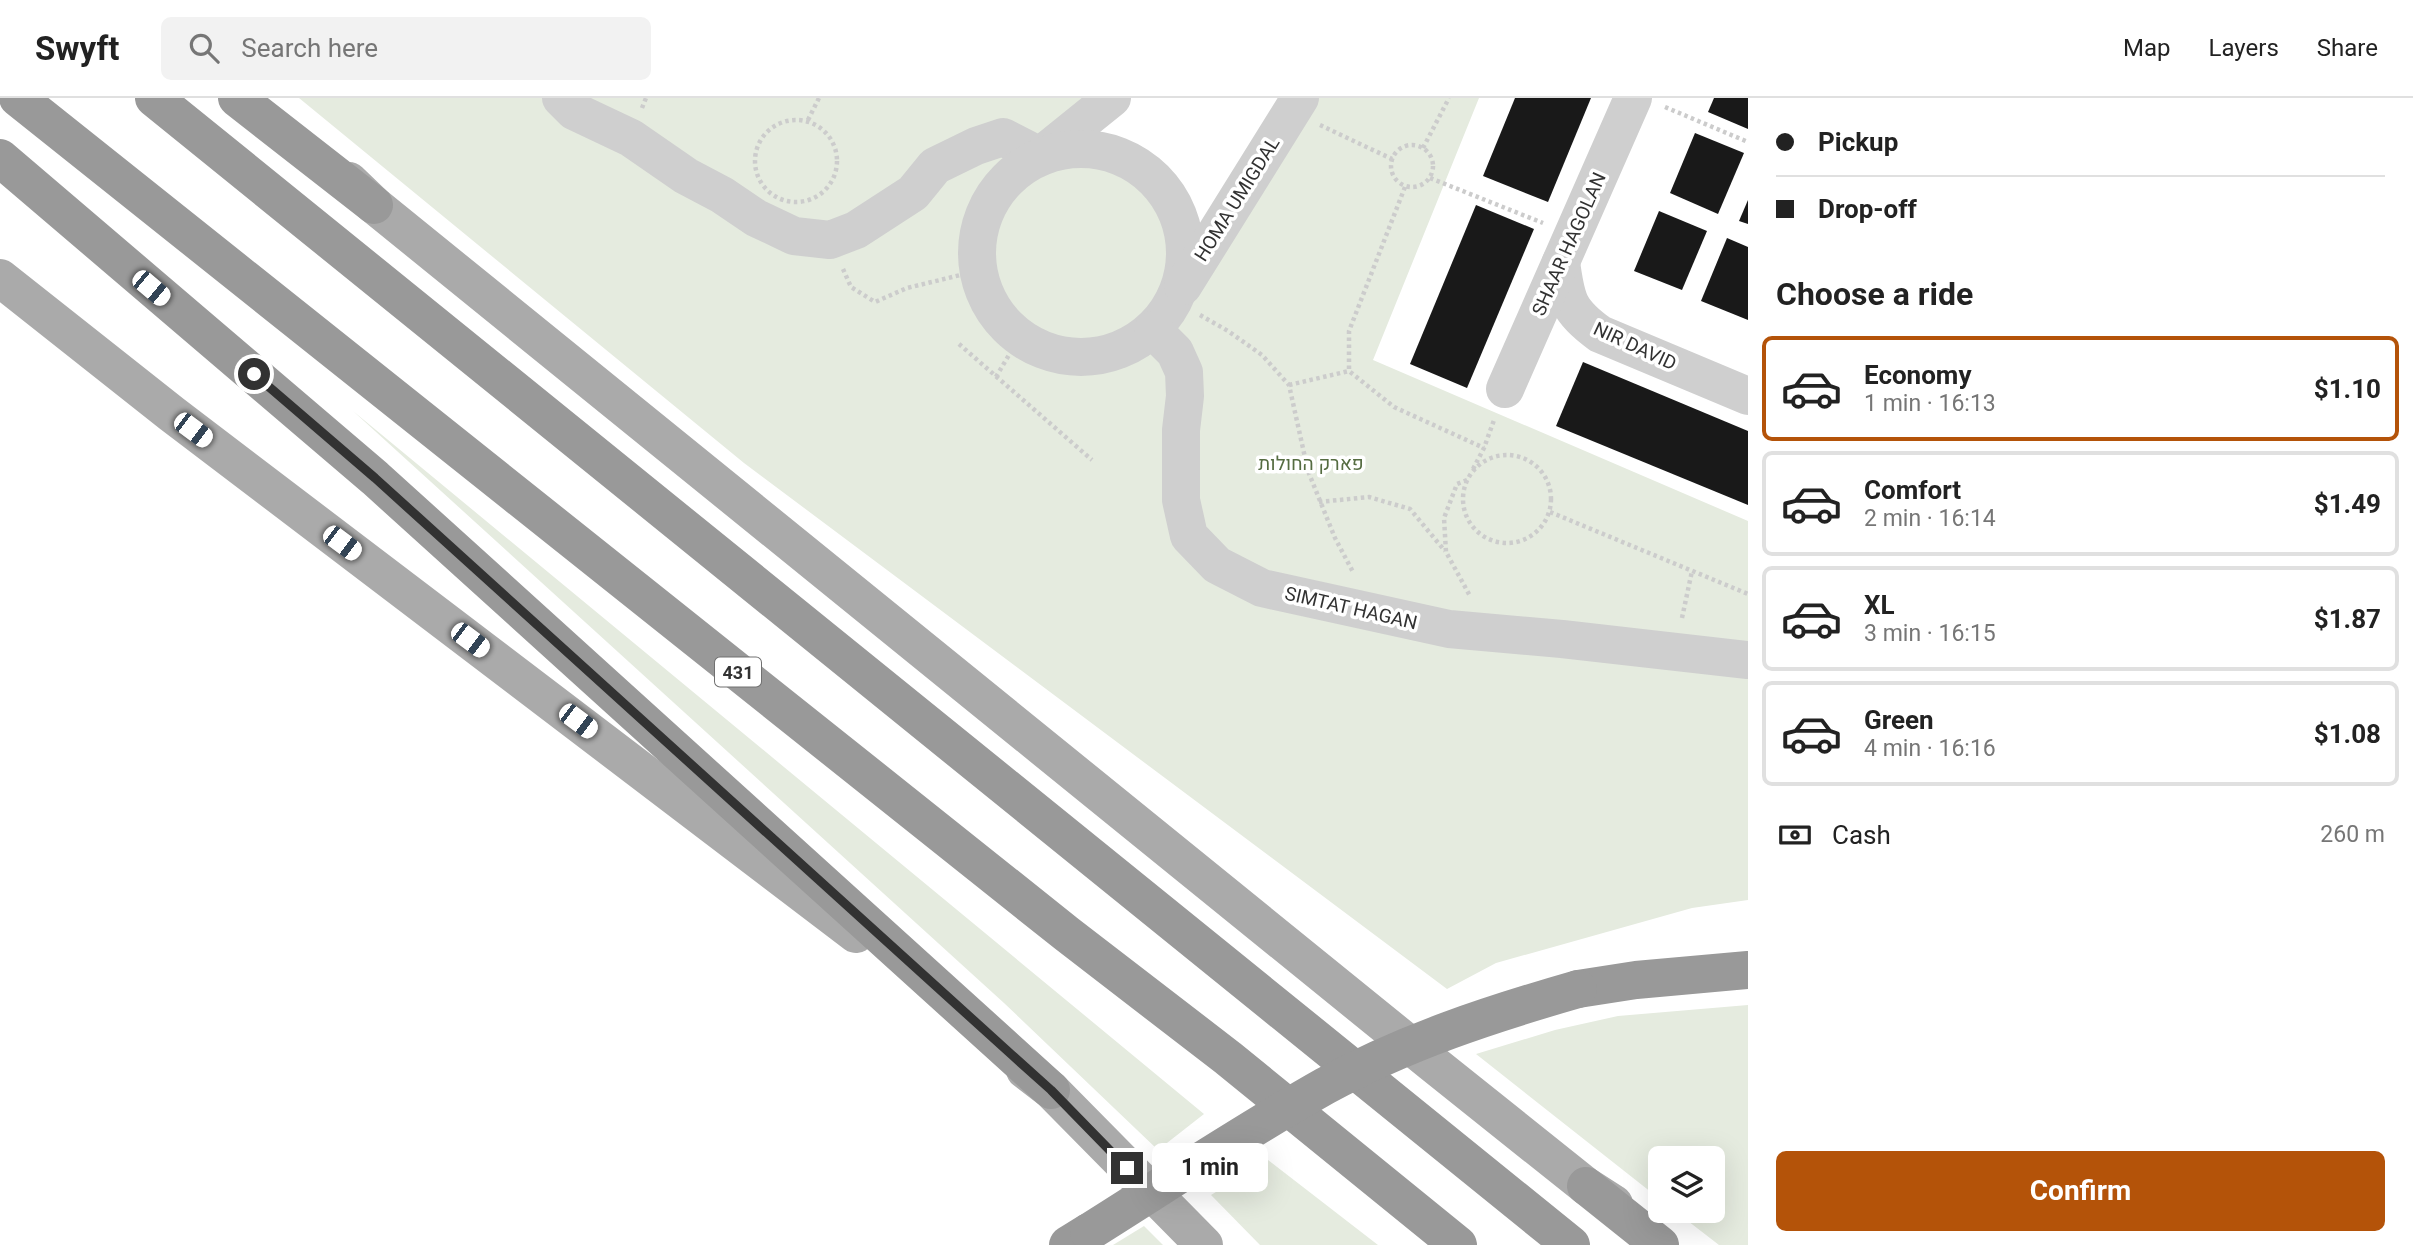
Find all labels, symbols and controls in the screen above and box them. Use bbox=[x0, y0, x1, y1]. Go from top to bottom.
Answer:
search box bbox=[161, 17, 651, 80]
text: Swyft bbox=[35, 29, 119, 68]
icon: search bbox=[185, 29, 223, 67]
text: Search here bbox=[241, 33, 378, 63]
text: Map bbox=[2123, 34, 2171, 62]
text: Layers bbox=[2209, 34, 2279, 62]
text: Share bbox=[2317, 34, 2378, 62]
text: Pickup bbox=[1818, 127, 1898, 157]
street label: HOMA UMIGDAL bbox=[1190, 133, 1284, 265]
street label: SHAAR HAGOLAN bbox=[1527, 169, 1611, 319]
text: Drop-off bbox=[1818, 194, 1917, 224]
car bbox=[129, 266, 174, 310]
text: Choose a ride bbox=[1776, 275, 1973, 313]
street label: NIR DAVID bbox=[1590, 317, 1680, 375]
icon: car bbox=[1780, 357, 1843, 420]
route start bbox=[238, 358, 270, 390]
text: Economy bbox=[1864, 360, 1971, 390]
text: $1.10 bbox=[2314, 374, 2381, 404]
text: 1 min · 16:13 bbox=[1864, 390, 1996, 417]
car bbox=[170, 409, 217, 451]
park label: פארק החולות bbox=[1258, 452, 1364, 475]
icon: car bbox=[1780, 472, 1843, 535]
text: Comfort bbox=[1864, 475, 1961, 505]
text: $1.49 bbox=[2314, 489, 2381, 519]
text: 2 min · 16:14 bbox=[1864, 505, 1996, 532]
car bbox=[319, 522, 366, 564]
street label: SIMTAT HAGAN bbox=[1283, 582, 1419, 634]
icon: car bbox=[1780, 587, 1843, 650]
text: XL bbox=[1864, 590, 1895, 620]
text: $1.87 bbox=[2314, 604, 2381, 634]
car bbox=[447, 619, 494, 661]
text: 3 min · 16:15 bbox=[1864, 620, 1996, 647]
road number: 431 bbox=[715, 658, 761, 686]
car bbox=[555, 700, 602, 742]
icon: car bbox=[1780, 702, 1843, 765]
text: Green bbox=[1864, 705, 1934, 735]
text: $1.08 bbox=[2314, 719, 2381, 749]
text: 4 min · 16:16 bbox=[1864, 735, 1996, 762]
icon: cash bbox=[1776, 816, 1814, 854]
text: Cash bbox=[1832, 820, 1891, 850]
text: 260 m bbox=[2320, 821, 2385, 848]
callout: 1 min bbox=[1152, 1144, 1267, 1192]
map controls bbox=[1648, 1146, 1725, 1223]
button: layers bbox=[1648, 1146, 1725, 1223]
button: Confirm bbox=[1776, 1151, 2385, 1231]
route end bbox=[1111, 1152, 1143, 1184]
text: 1 min bbox=[1181, 1154, 1239, 1181]

